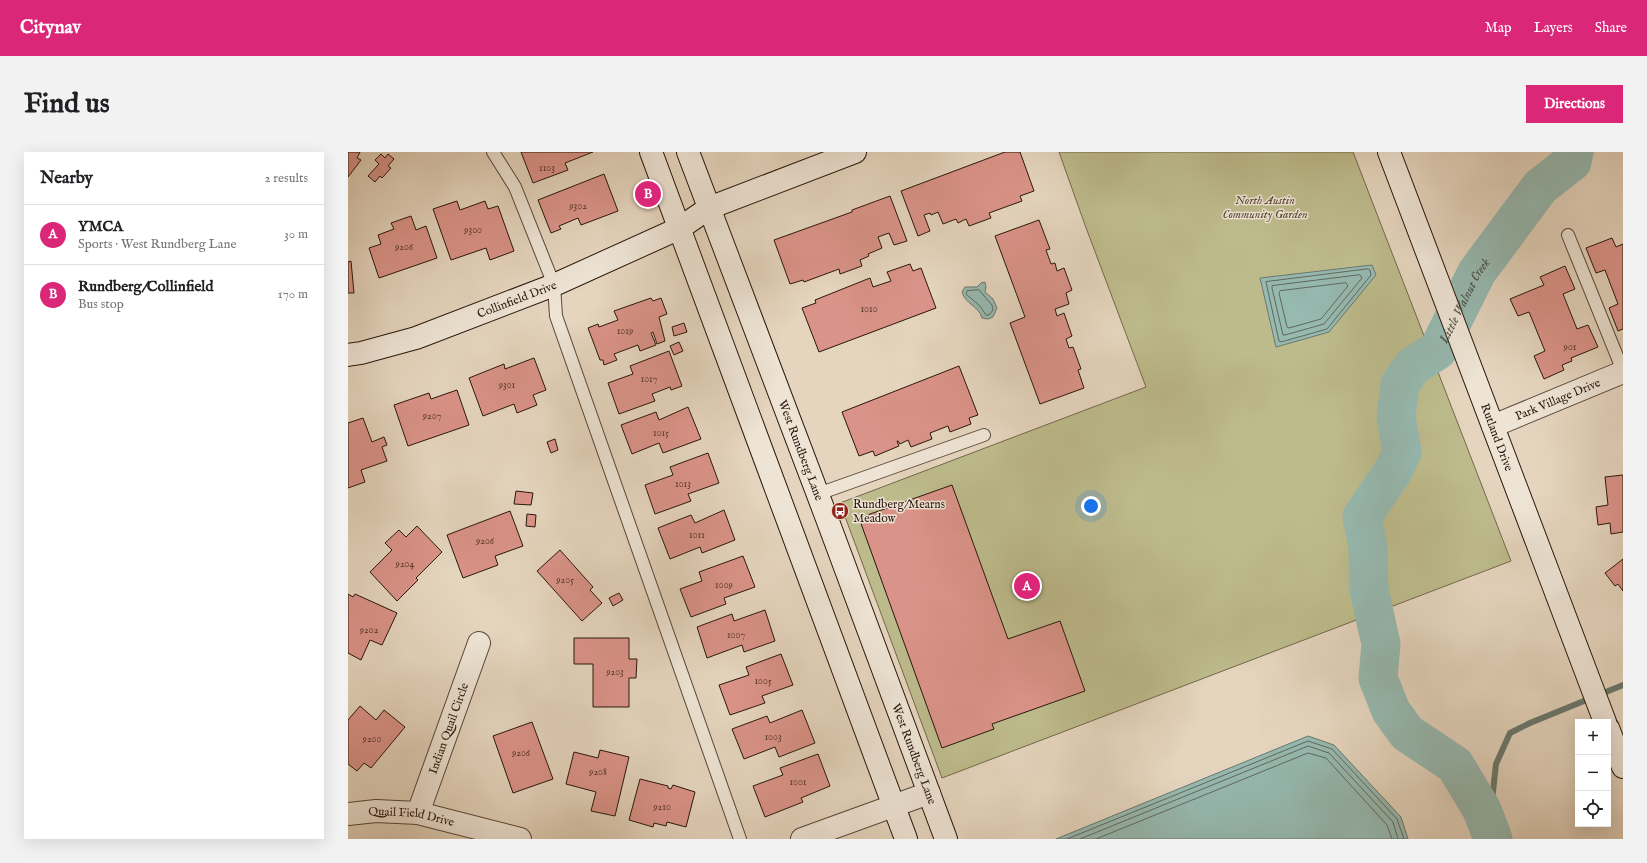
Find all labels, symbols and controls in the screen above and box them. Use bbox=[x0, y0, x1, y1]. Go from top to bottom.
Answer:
text: Citynav bbox=[20, 16, 81, 40]
text: Map bbox=[1485, 19, 1512, 37]
text: Layers bbox=[1534, 19, 1573, 37]
text: Share bbox=[1595, 19, 1627, 37]
button: Directions bbox=[1526, 85, 1623, 123]
text: Find us bbox=[24, 87, 110, 122]
house number: 1103 bbox=[539, 162, 555, 175]
text: Nearby bbox=[40, 168, 93, 189]
text: 2 results bbox=[264, 170, 308, 187]
pin: B bbox=[635, 179, 661, 209]
park label: North Austin Community Garden bbox=[1222, 193, 1308, 222]
house number: 9302 bbox=[568, 200, 587, 213]
text: YMCA bbox=[78, 217, 123, 236]
house number: 9300 bbox=[463, 224, 482, 237]
text: A bbox=[49, 226, 57, 243]
text: 30 m bbox=[284, 226, 308, 243]
text: Sports · West Rundberg Lane bbox=[78, 236, 236, 253]
house number: 9206 bbox=[394, 241, 414, 254]
water label: Little Walnut Creek bbox=[1435, 255, 1495, 347]
text: Rundberg/Collinfield bbox=[78, 277, 213, 296]
street label: Collinfield Drive bbox=[475, 278, 559, 322]
text: B bbox=[49, 286, 57, 303]
text: 170 m bbox=[278, 286, 308, 303]
text: Bus stop bbox=[78, 296, 124, 313]
house number: 1010 bbox=[860, 303, 878, 316]
house number: 1019 bbox=[617, 325, 633, 338]
house number: 901 bbox=[1563, 341, 1577, 354]
house number: 1017 bbox=[641, 373, 658, 386]
street label: Park Village Drive bbox=[1513, 375, 1603, 424]
house number: 9301 bbox=[498, 379, 516, 392]
street label: West Rundberg Lane bbox=[775, 398, 827, 503]
street label: Rutland Drive bbox=[1477, 401, 1516, 474]
house number: 9207 bbox=[422, 410, 442, 423]
house number: 1015 bbox=[653, 427, 669, 440]
house number: 1013 bbox=[675, 478, 691, 491]
your location bbox=[1081, 496, 1101, 516]
place label: Rundberg/Mearns Meadow bbox=[853, 497, 945, 526]
bus stop icon: Rundberg/Mearns Meadow bbox=[830, 501, 850, 521]
house number: 1011 bbox=[689, 529, 705, 542]
house number: 9206 bbox=[475, 535, 495, 548]
house number: 9204 bbox=[395, 558, 415, 571]
pin: A bbox=[1014, 571, 1040, 601]
house number: 9205 bbox=[555, 574, 574, 587]
house number: 1009 bbox=[715, 579, 733, 592]
house number: 9202 bbox=[359, 624, 379, 637]
house number: 1007 bbox=[727, 629, 745, 642]
house number: 9203 bbox=[605, 666, 624, 679]
house number: 1005 bbox=[754, 675, 772, 688]
street label: Indian Quail Circle bbox=[426, 680, 472, 776]
street label: West Rundberg Lane bbox=[888, 701, 940, 807]
map controls bbox=[1575, 719, 1611, 827]
button: + bbox=[1575, 719, 1611, 755]
house number: 1003 bbox=[764, 731, 782, 744]
house number: 9200 bbox=[362, 733, 382, 746]
house number: 9206 bbox=[511, 747, 531, 760]
button: − bbox=[1575, 755, 1611, 791]
house number: 9208 bbox=[588, 766, 607, 779]
house number: 1001 bbox=[789, 776, 807, 789]
button: locate bbox=[1575, 791, 1611, 827]
house number: 9210 bbox=[652, 801, 671, 814]
street label: Quail Field Drive bbox=[368, 803, 456, 830]

